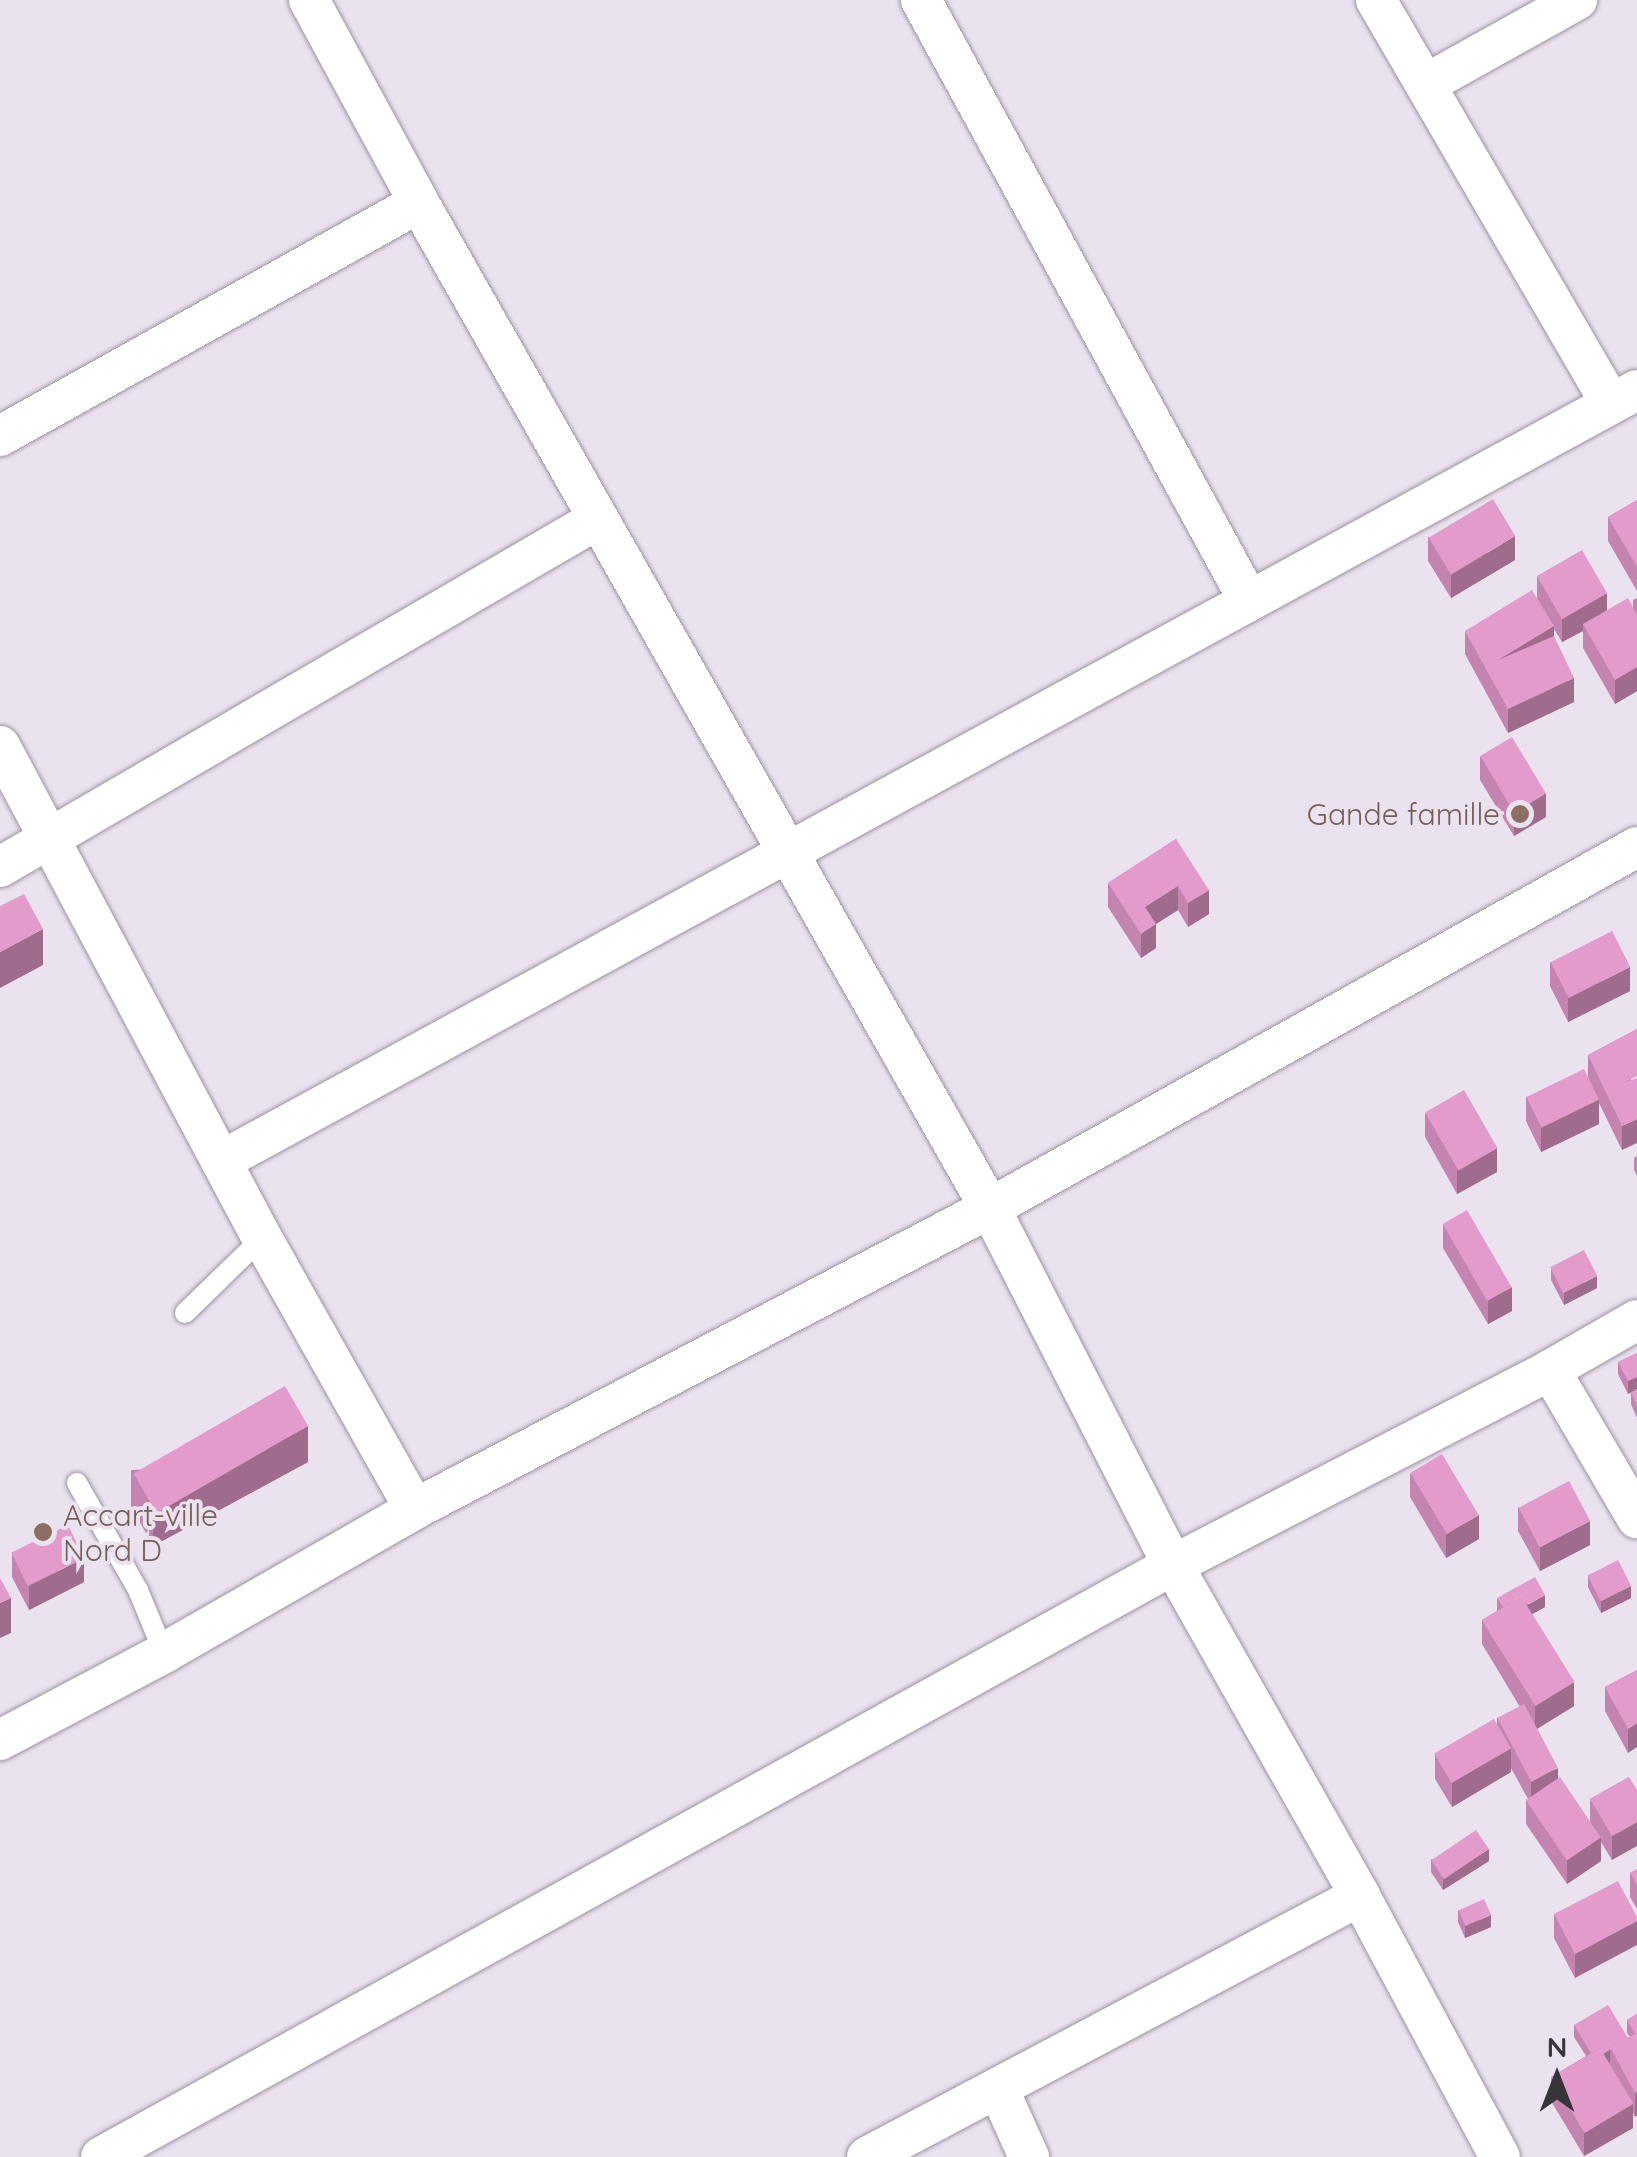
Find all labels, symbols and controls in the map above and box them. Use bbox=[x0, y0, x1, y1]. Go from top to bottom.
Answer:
place label: Gande famille bbox=[1307, 796, 1500, 832]
marker: Gande famille bbox=[1509, 803, 1531, 825]
place label: Accart-ville Nord D bbox=[63, 1497, 218, 1568]
marker: Accart-ville Nord D bbox=[32, 1521, 54, 1543]
north arrow bbox=[1507, 2027, 1607, 2127]
text: N bbox=[1547, 2029, 1567, 2064]

